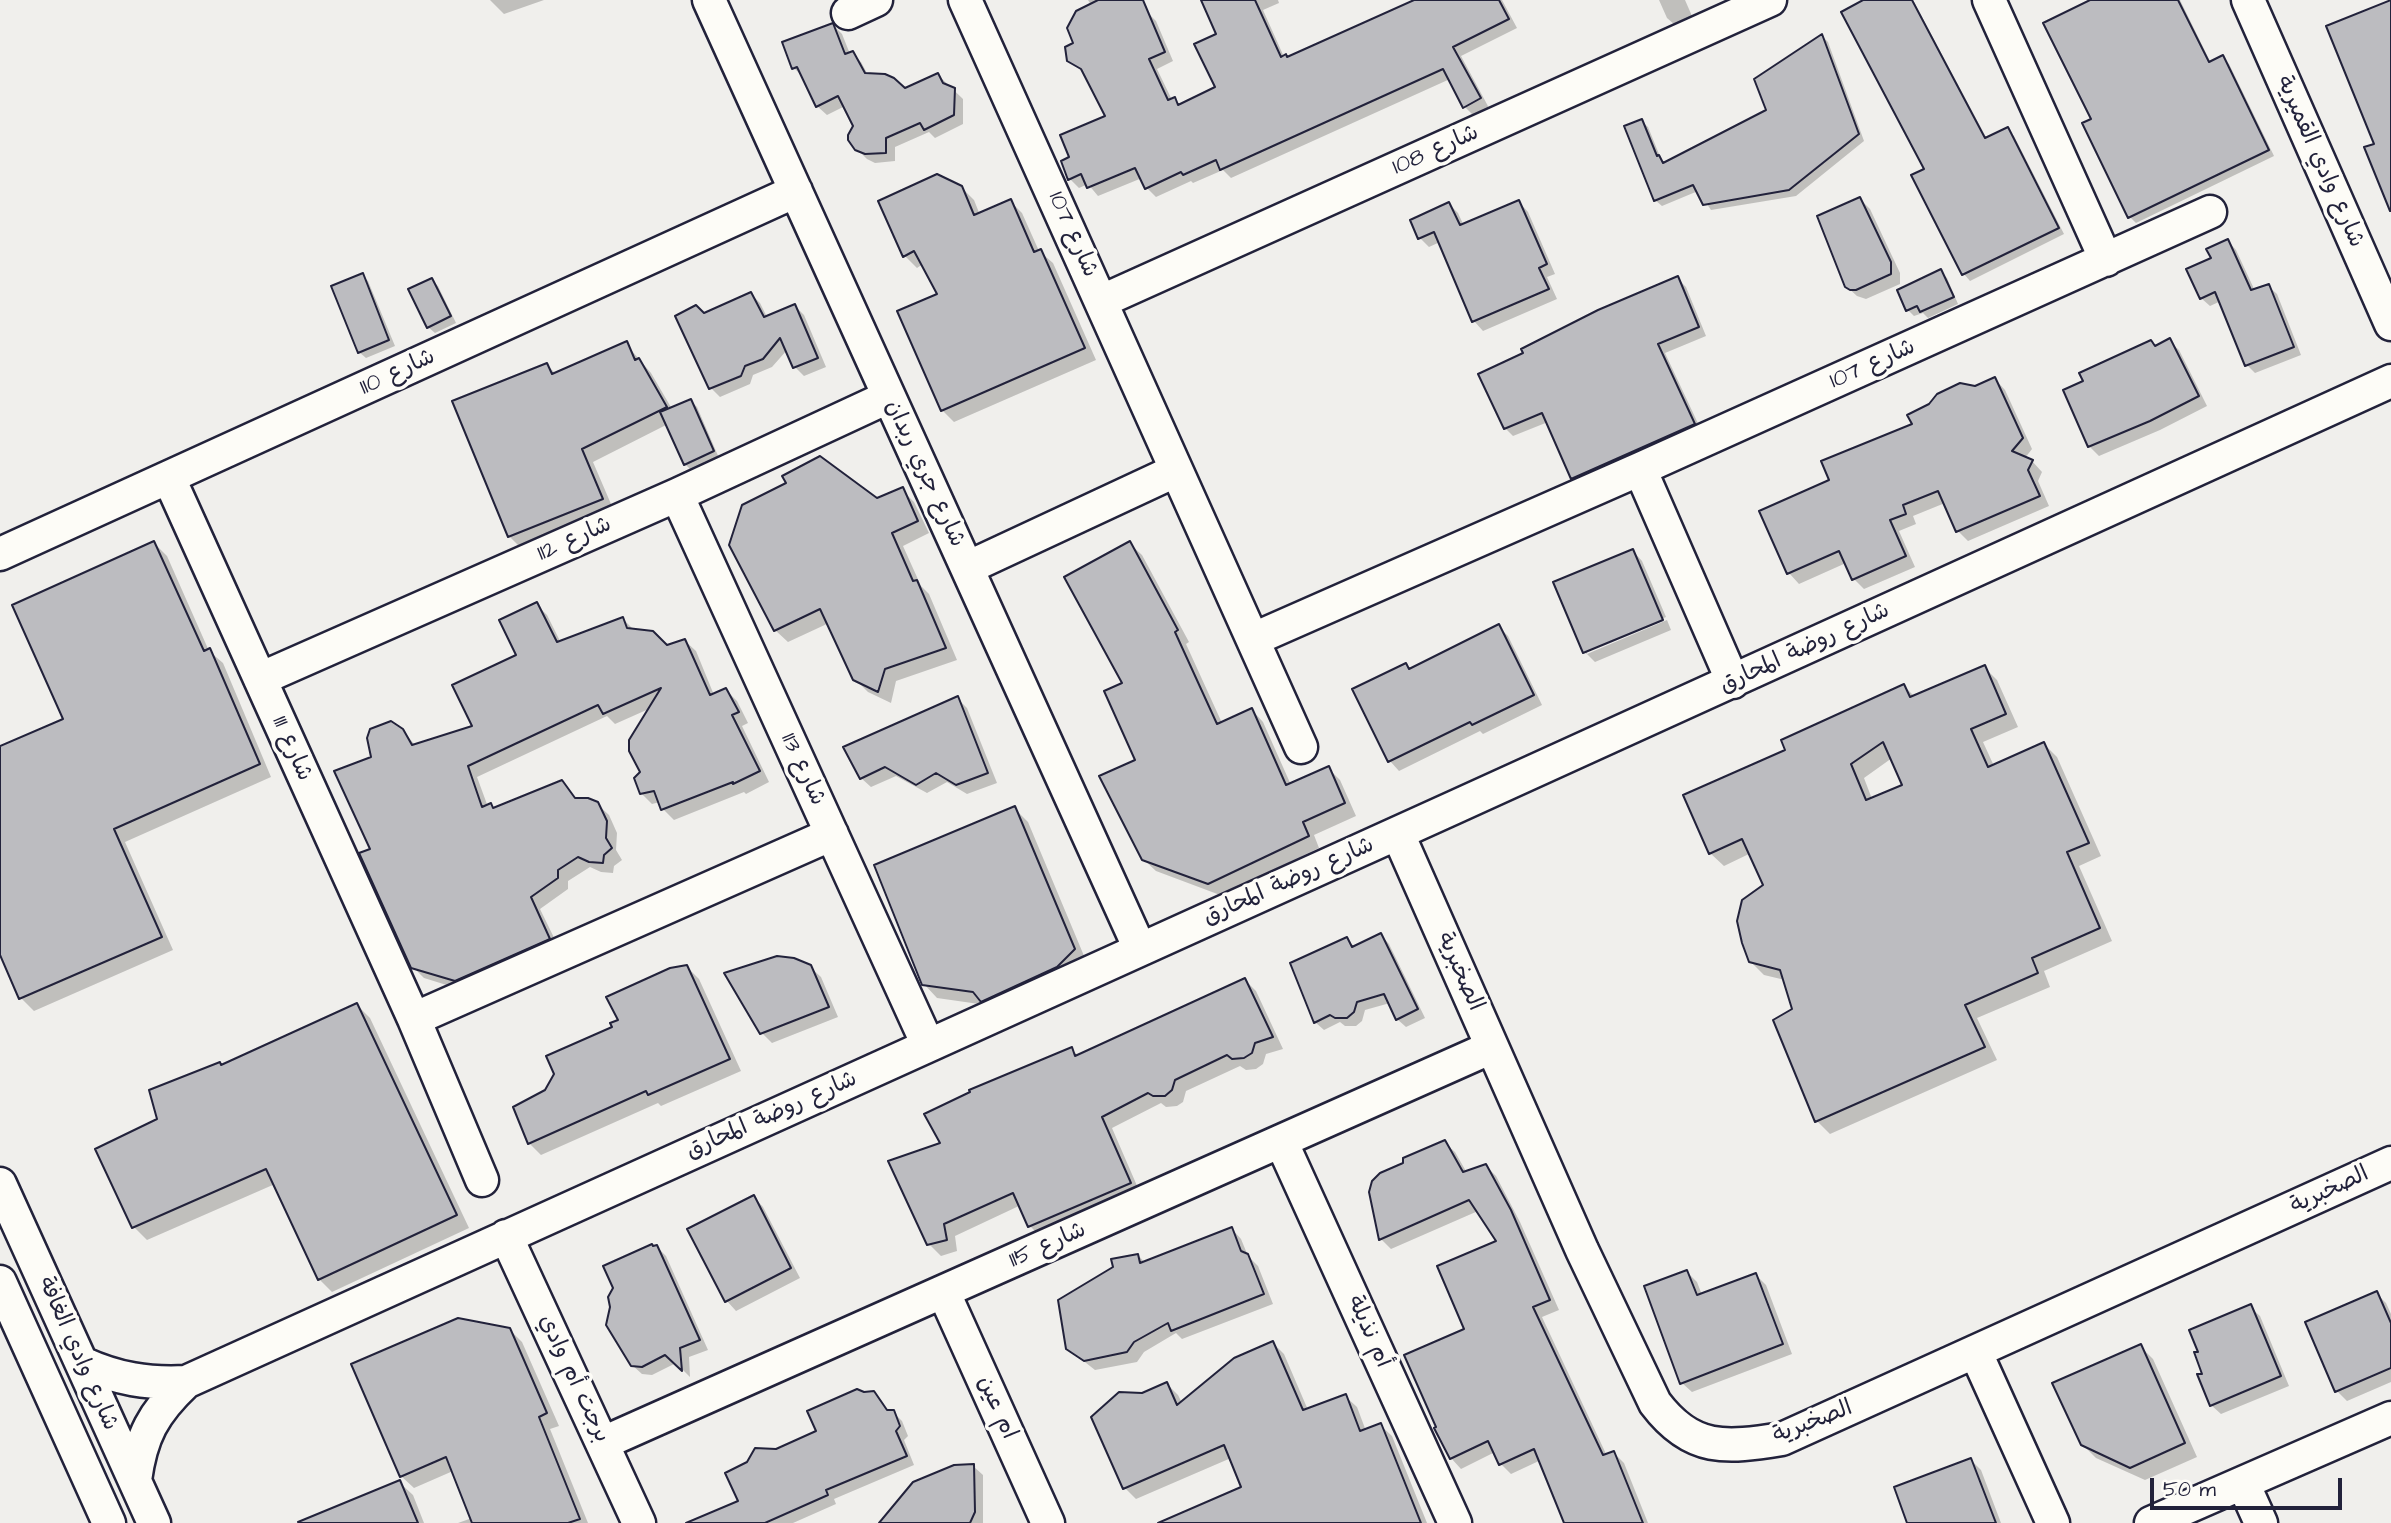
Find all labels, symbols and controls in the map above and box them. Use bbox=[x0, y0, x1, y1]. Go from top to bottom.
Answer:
street label: شارع وادي القميرية bbox=[2269, 72, 2369, 252]
street label: شارع 108 bbox=[1389, 120, 1483, 182]
street label: شارع 107 bbox=[1041, 188, 1103, 282]
street label: شارع 107 bbox=[1826, 334, 1920, 396]
street label: شارع 110 bbox=[356, 344, 440, 402]
street label: شارع جري ربدان bbox=[878, 396, 970, 552]
street label: شارع 112 bbox=[534, 512, 616, 568]
street label: شارع روضة المحارق bbox=[1716, 598, 1894, 700]
street label: شارع 111 bbox=[265, 712, 317, 786]
street label: شارع 113 bbox=[773, 729, 831, 811]
street label: شارع روضة المحارق bbox=[1199, 832, 1379, 932]
street label: الصخبرية bbox=[1429, 928, 1489, 1016]
street label: شارع روضة المحارق bbox=[682, 1066, 862, 1166]
street label: الصخبرية bbox=[2286, 1161, 2374, 1221]
street label: شارع 115 bbox=[1005, 1217, 1091, 1275]
street label: شارع وادي الغافة bbox=[31, 1273, 123, 1435]
street label: أم نذيلة bbox=[1340, 1292, 1396, 1372]
street label: برجت أم وادي bbox=[531, 1311, 615, 1447]
street label: ام عين bbox=[970, 1372, 1022, 1444]
street label: الصخبرية bbox=[1769, 1395, 1857, 1451]
scale bar bbox=[2153, 1464, 2346, 1508]
text: 50 m bbox=[2163, 1475, 2216, 1504]

